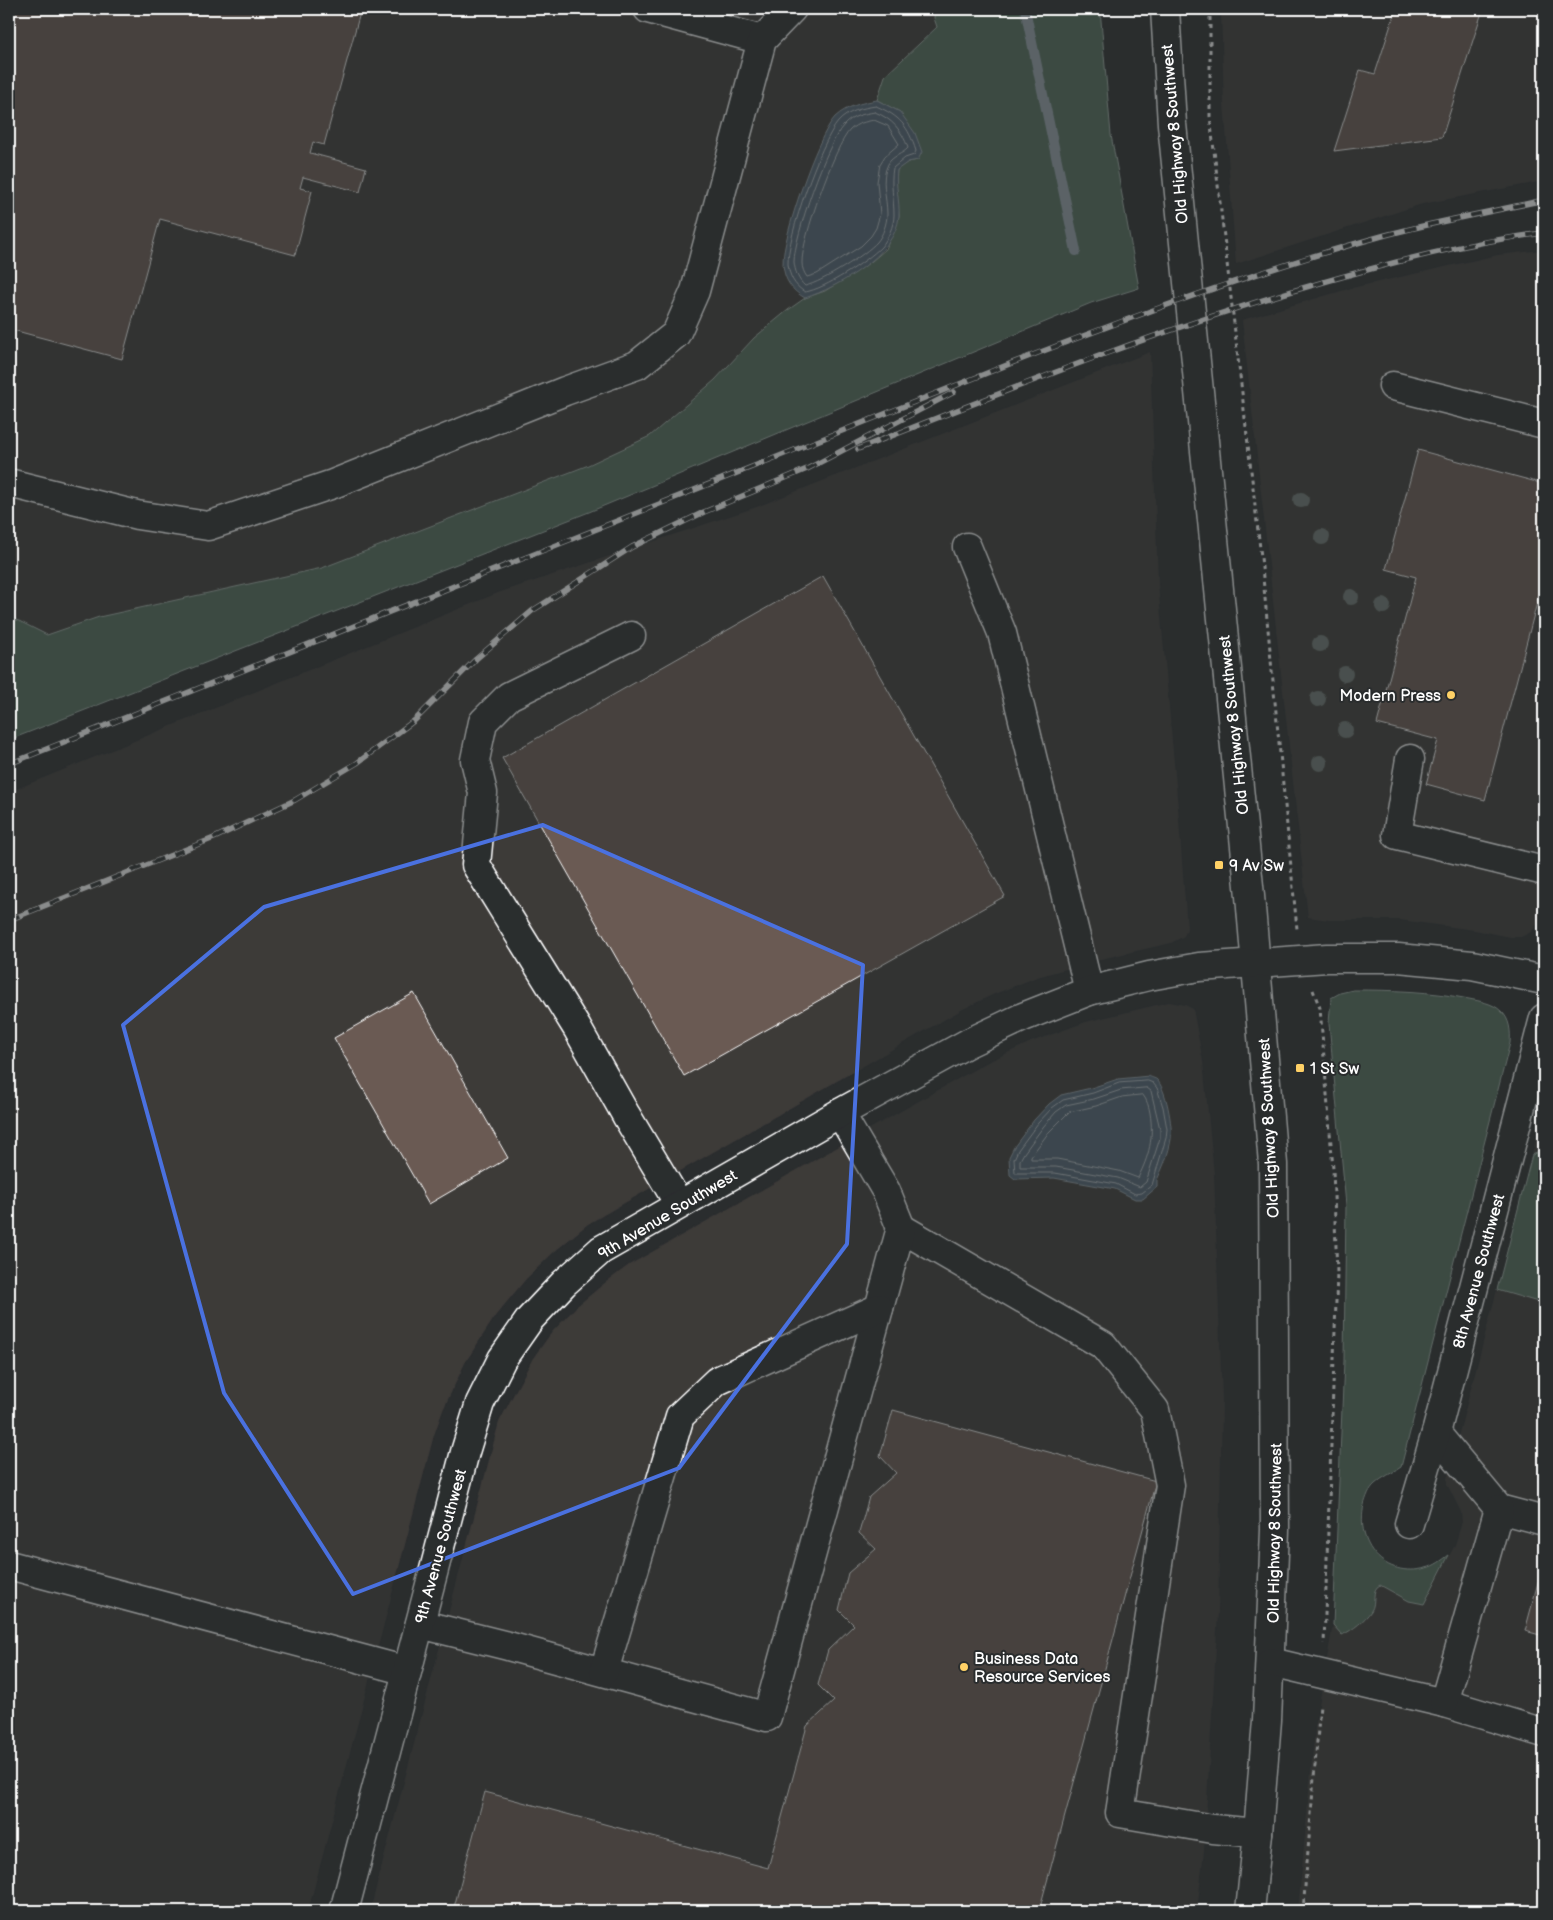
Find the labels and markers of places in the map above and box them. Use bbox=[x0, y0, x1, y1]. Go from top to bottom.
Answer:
place label: Modern Press bbox=[1339, 687, 1441, 706]
marker: Modern Press bbox=[1445, 689, 1457, 701]
place label: 9 Av Sw bbox=[1229, 857, 1284, 876]
marker: 9 Av Sw bbox=[1213, 859, 1225, 871]
place label: 1 St Sw bbox=[1310, 1060, 1359, 1079]
marker: 1 St Sw bbox=[1294, 1062, 1306, 1074]
place label: Business Data Resource Services bbox=[974, 1650, 1110, 1687]
marker: Business Data Resource Services bbox=[958, 1661, 970, 1673]

